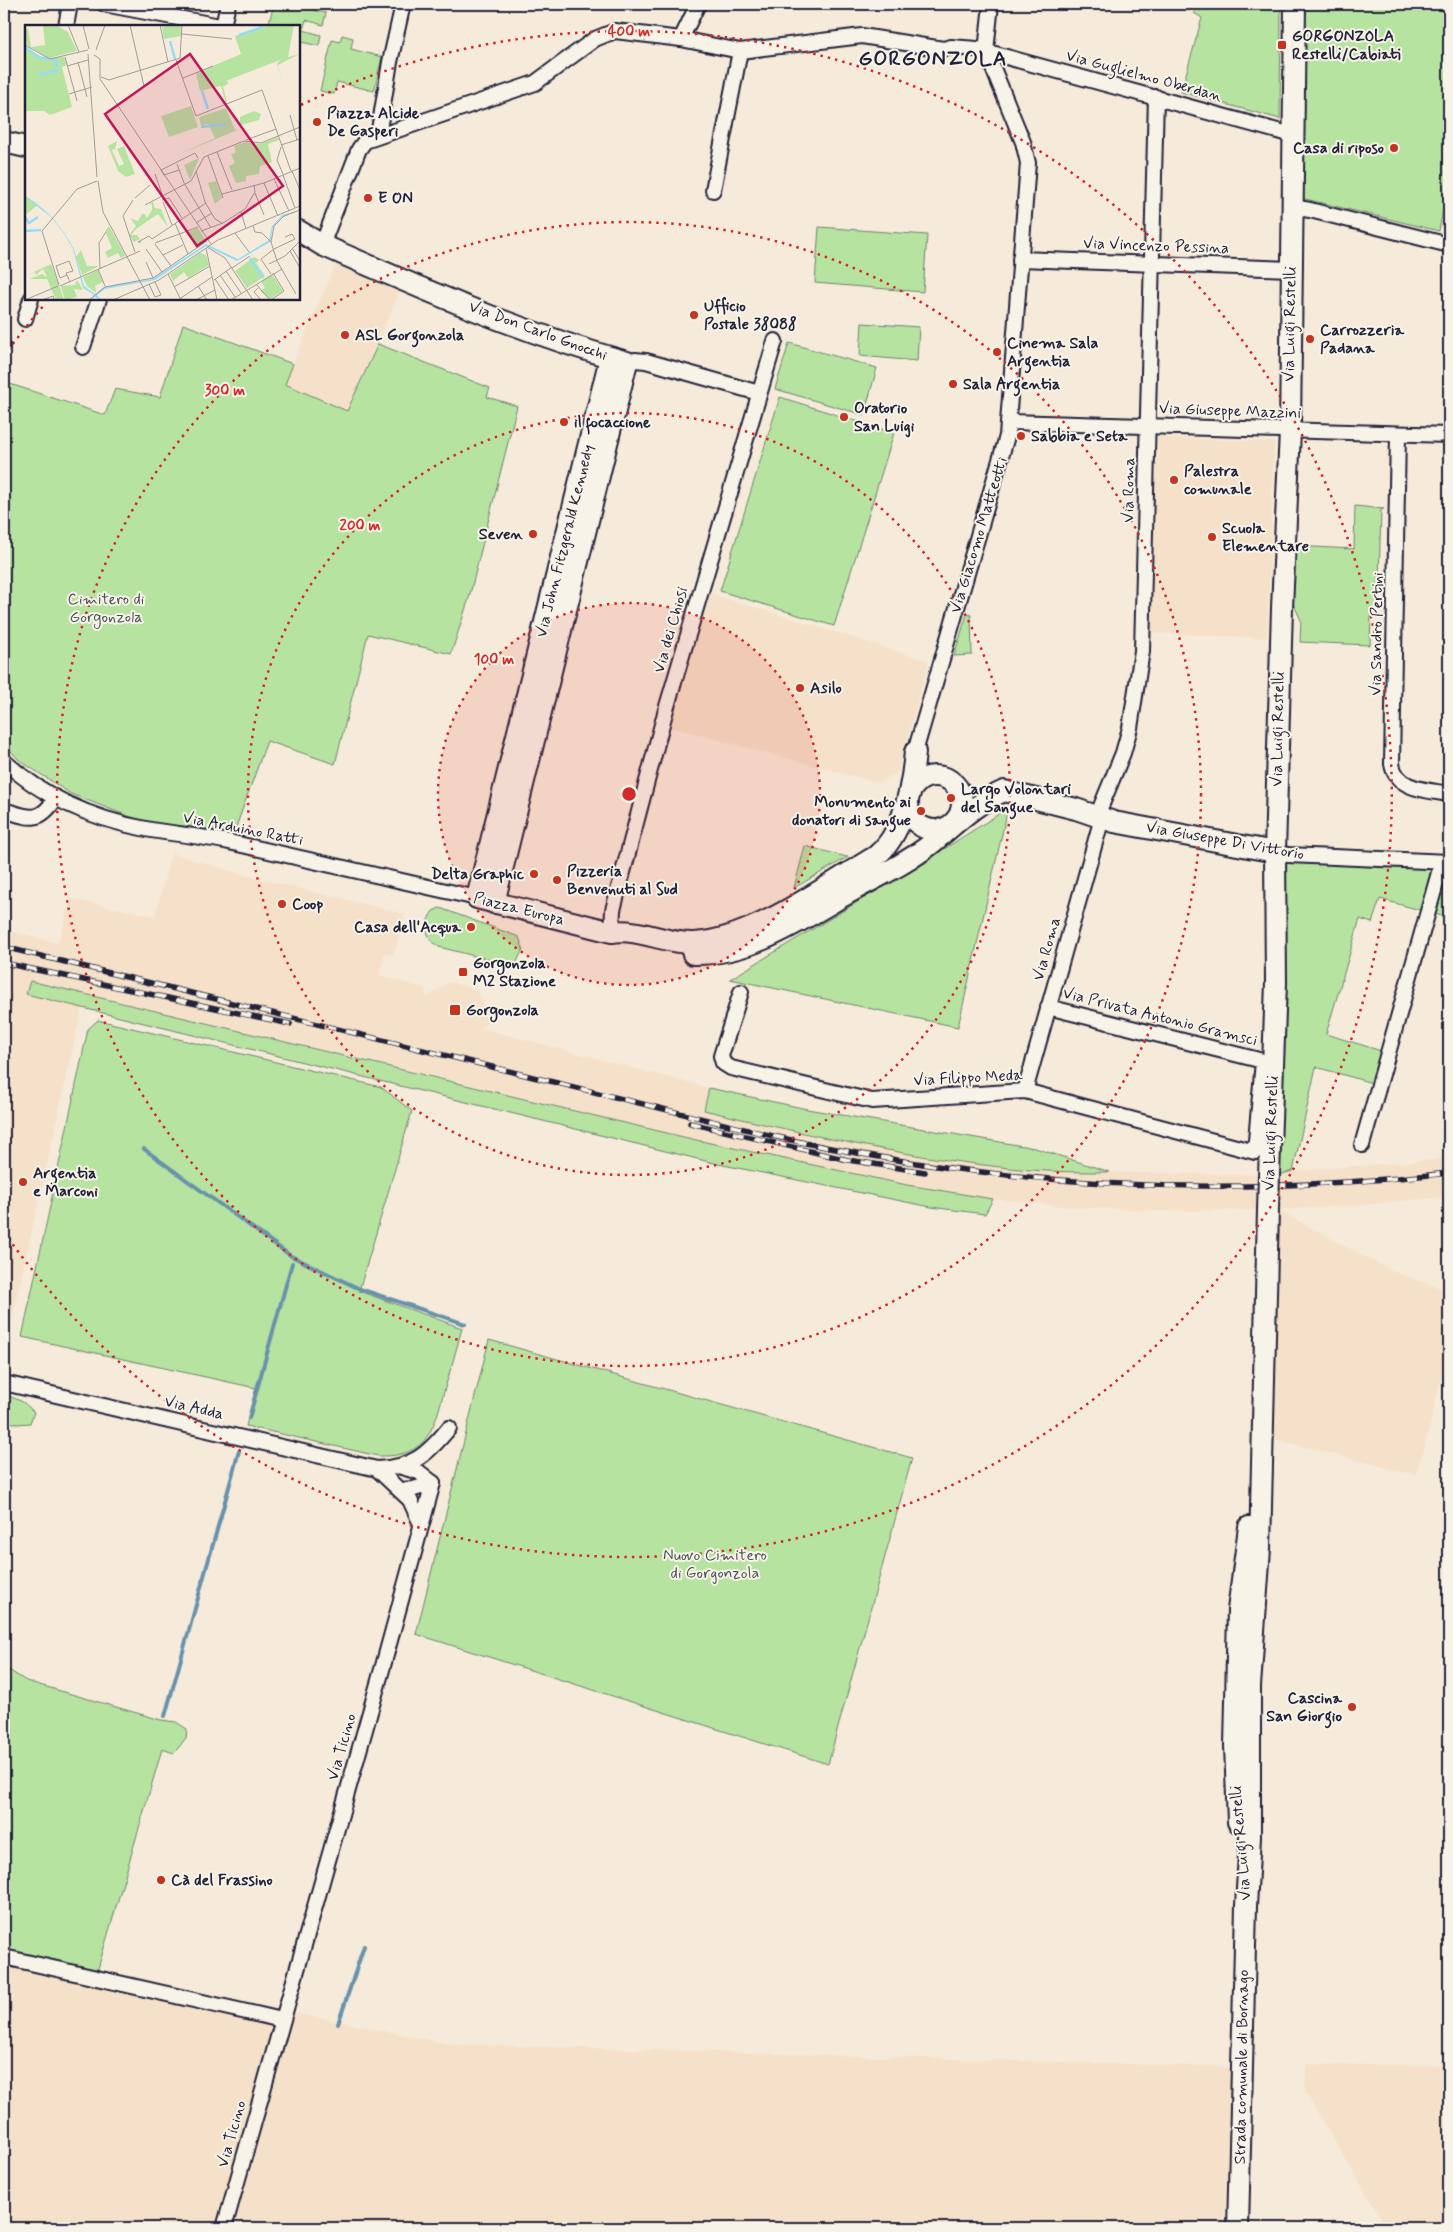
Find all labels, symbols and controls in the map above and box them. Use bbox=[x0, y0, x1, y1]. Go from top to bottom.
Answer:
text: 400 m bbox=[608, 22, 650, 42]
inset map bbox=[25, 25, 300, 300]
place label: GORGONZOLA Restelli/Cabiati bbox=[1292, 26, 1401, 65]
marker: GORGONZOLA Restelli/Cabiati bbox=[1276, 39, 1288, 51]
district label: GORGONZOLA bbox=[859, 45, 1007, 73]
street label: Via Guglielmo Oberdan bbox=[1063, 45, 1225, 108]
place label: Piazza Alcide De Gasperi bbox=[327, 103, 420, 142]
marker: Piazza Alcide De Gasperi bbox=[311, 116, 323, 128]
place label: Casa di riposo bbox=[1293, 138, 1384, 159]
marker: Casa di riposo bbox=[1388, 142, 1400, 154]
place label: E ON bbox=[378, 188, 413, 209]
marker: E ON bbox=[362, 192, 374, 204]
street label: Via Vincenzo Pessina bbox=[1083, 233, 1229, 259]
street label: Via Luigi Restelli bbox=[1278, 266, 1303, 382]
street label: Via Don Carlo Gnocchi bbox=[466, 296, 610, 366]
place label: Ufficio Postale 38088 bbox=[704, 296, 797, 335]
marker: Ufficio Postale 38088 bbox=[688, 309, 700, 321]
place label: Carrozzeria Padana bbox=[1320, 320, 1404, 359]
place label: ASL Gorgonzola bbox=[355, 325, 464, 348]
marker: ASL Gorgonzola bbox=[339, 329, 351, 341]
place label: Cinema Sala Argentia bbox=[1007, 333, 1098, 374]
marker: Carrozzeria Padana bbox=[1304, 333, 1316, 345]
marker: Cinema Sala Argentia bbox=[991, 346, 1003, 358]
place label: Sala Argentia bbox=[963, 374, 1060, 397]
marker: Sala Argentia bbox=[947, 378, 959, 390]
text: 300 m bbox=[205, 381, 245, 401]
place label: Oratorio San Luigi bbox=[854, 398, 915, 438]
street label: Via Giuseppe Mazzini bbox=[1159, 398, 1302, 424]
marker: Oratorio San Luigi bbox=[838, 411, 850, 423]
place label: il focaccione bbox=[574, 412, 651, 435]
marker: il focaccione bbox=[558, 416, 570, 428]
place label: Sabbia e Seta bbox=[1031, 426, 1128, 447]
marker: Sabbia e Seta bbox=[1015, 430, 1027, 442]
street label: Via John Fitzgerald Kennedy bbox=[531, 442, 599, 640]
street label: Via Giacomo Matteotti bbox=[945, 454, 1013, 616]
street label: Via Roma bbox=[1118, 457, 1140, 523]
place label: Palestra comunale bbox=[1184, 461, 1252, 500]
marker: Palestra comunale bbox=[1168, 474, 1180, 486]
text: 200 m bbox=[340, 516, 381, 536]
place label: Scuola Elementare bbox=[1222, 518, 1309, 557]
place label: Seven bbox=[479, 524, 523, 545]
marker: Seven bbox=[527, 528, 539, 540]
marker: Scuola Elementare bbox=[1206, 531, 1218, 543]
street label: Via Sandro Pertini bbox=[1365, 572, 1389, 696]
street label: Via dei Chiosi bbox=[649, 584, 693, 676]
park label: Cimitero di Gorgonzola bbox=[68, 589, 145, 629]
text: 100 m bbox=[474, 650, 514, 670]
street label: Via Luigi Restelli bbox=[1266, 671, 1291, 787]
place label: Asilo bbox=[810, 678, 842, 699]
marker: Asilo bbox=[794, 682, 806, 694]
place label: Largo Volontari del Sangue bbox=[961, 779, 1071, 820]
centre of rings bbox=[620, 785, 638, 803]
place label: Monumento ai donatori di sangue bbox=[792, 792, 911, 833]
marker: Largo Volontari del Sangue bbox=[945, 792, 957, 804]
marker: Monumento ai donatori di sangue bbox=[915, 805, 927, 817]
street label: Via Arduino Ratti bbox=[181, 807, 305, 851]
street label: Via Giuseppe Di Vittorio bbox=[1144, 817, 1306, 865]
place label: Pizzeria Benvenuti al Sud bbox=[567, 861, 678, 900]
place label: Delta Graphic bbox=[431, 864, 525, 885]
marker: Delta Graphic bbox=[528, 868, 540, 880]
marker: Pizzeria Benvenuti al Sud bbox=[551, 874, 563, 886]
street label: Piazza Europa bbox=[471, 888, 567, 930]
place label: Coop bbox=[292, 894, 323, 915]
marker: Coop bbox=[276, 898, 288, 910]
street label: Via Roma bbox=[1028, 915, 1066, 983]
place label: Casa dell'Acqua bbox=[354, 917, 461, 938]
marker: Casa dell'Acqua bbox=[465, 921, 477, 933]
place label: Gorgonzola M2 Stazione bbox=[473, 953, 556, 992]
marker: Gorgonzola M2 Stazione bbox=[457, 966, 469, 978]
street label: Via Privata Antonio Gramsci bbox=[1060, 983, 1260, 1051]
place label: Gorgonzola bbox=[466, 1000, 539, 1023]
marker: Gorgonzola bbox=[448, 1003, 462, 1017]
street label: Via Filippo Meda bbox=[913, 1065, 1024, 1091]
street label: Via Luigi Restelli bbox=[1258, 1075, 1285, 1191]
place label: Argentia e Marconi bbox=[33, 1163, 98, 1202]
marker: Argentia e Marconi bbox=[17, 1176, 29, 1188]
street label: Via Adda bbox=[162, 1391, 226, 1425]
park label: Nuovo Cimitero di Gorgonzola bbox=[663, 1545, 767, 1584]
place label: Cascina San Giorgio bbox=[1266, 1688, 1342, 1729]
marker: Cascina San Giorgio bbox=[1346, 1701, 1358, 1713]
street label: Via Ticino bbox=[322, 1711, 362, 1783]
street label: Via Luigi Restelli bbox=[1226, 1785, 1257, 1901]
place label: Cà del Frassino bbox=[171, 1870, 273, 1891]
marker: Cà del Frassino bbox=[155, 1874, 167, 1886]
street label: Strada comunale di Bornago bbox=[1230, 1969, 1254, 2164]
street label: Via Ticino bbox=[212, 2098, 252, 2170]

